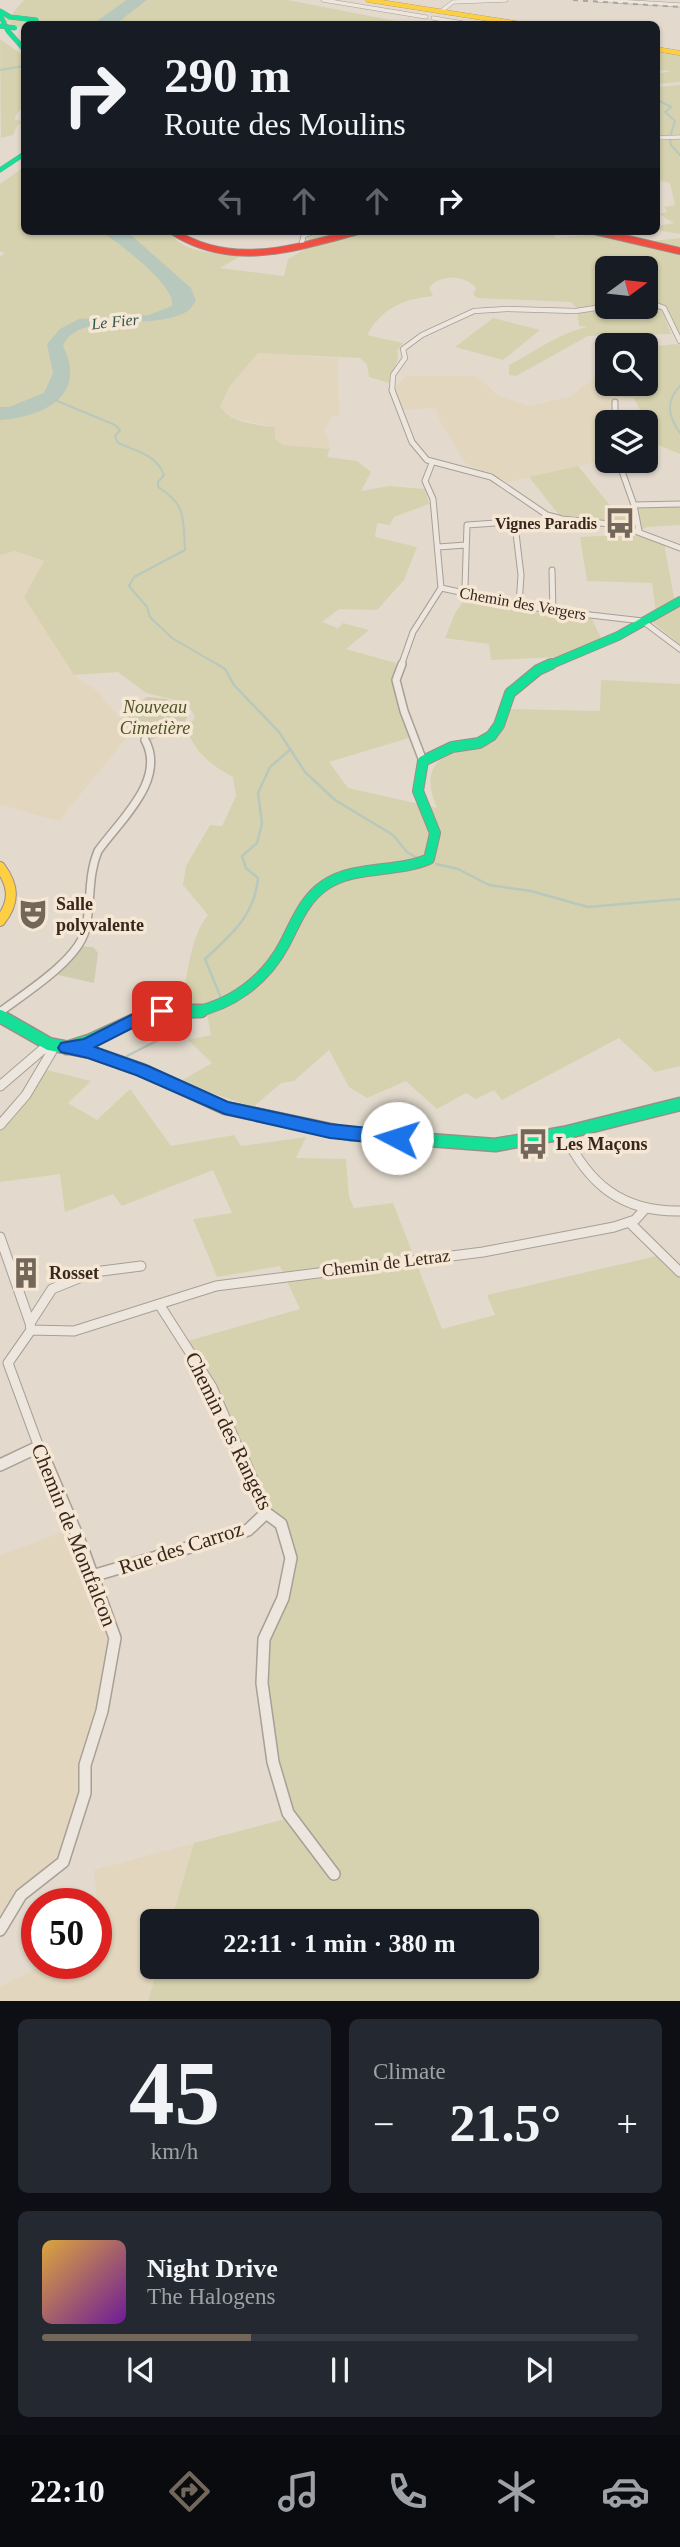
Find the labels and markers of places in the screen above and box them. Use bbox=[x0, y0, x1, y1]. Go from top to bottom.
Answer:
bus stop icon: Vignes Paradis bbox=[603, 506, 637, 540]
place label: Vignes Paradis bbox=[495, 515, 597, 533]
place label: Salle polyvalente bbox=[56, 894, 144, 935]
theatre icon: Salle polyvalente bbox=[16, 897, 50, 931]
pin bbox=[132, 981, 192, 1041]
bus stop icon: Les Maçons bbox=[516, 1127, 550, 1161]
place label: Les Maçons bbox=[556, 1134, 648, 1154]
building icon: Rosset bbox=[9, 1256, 43, 1290]
place label: Rosset bbox=[49, 1263, 99, 1283]

